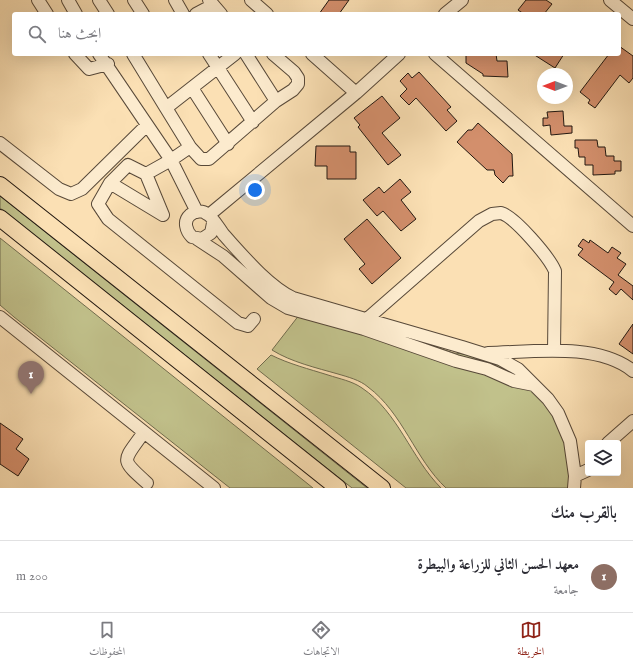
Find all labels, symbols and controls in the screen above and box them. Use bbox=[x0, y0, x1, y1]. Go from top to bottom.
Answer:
search box bbox=[12, 12, 621, 56]
icon: search bbox=[26, 23, 48, 45]
text: ابحث هنا bbox=[58, 24, 101, 43]
north arrow bbox=[537, 68, 573, 104]
your location bbox=[245, 180, 265, 200]
pin: 1 bbox=[18, 361, 44, 394]
map controls bbox=[585, 440, 621, 476]
button: layers bbox=[585, 440, 621, 476]
text: بالقرب منك bbox=[550, 503, 617, 524]
text: معهد الحسن الثاني للزراعة والبيطرة bbox=[418, 555, 579, 574]
text: 200 m bbox=[16, 568, 48, 585]
text: 1 bbox=[602, 568, 606, 585]
text: جامعة bbox=[553, 582, 579, 599]
tab: المحفوظات bbox=[89, 619, 125, 662]
tab: الاتجاهات bbox=[303, 619, 340, 662]
tab: الخريطة bbox=[517, 619, 544, 662]

